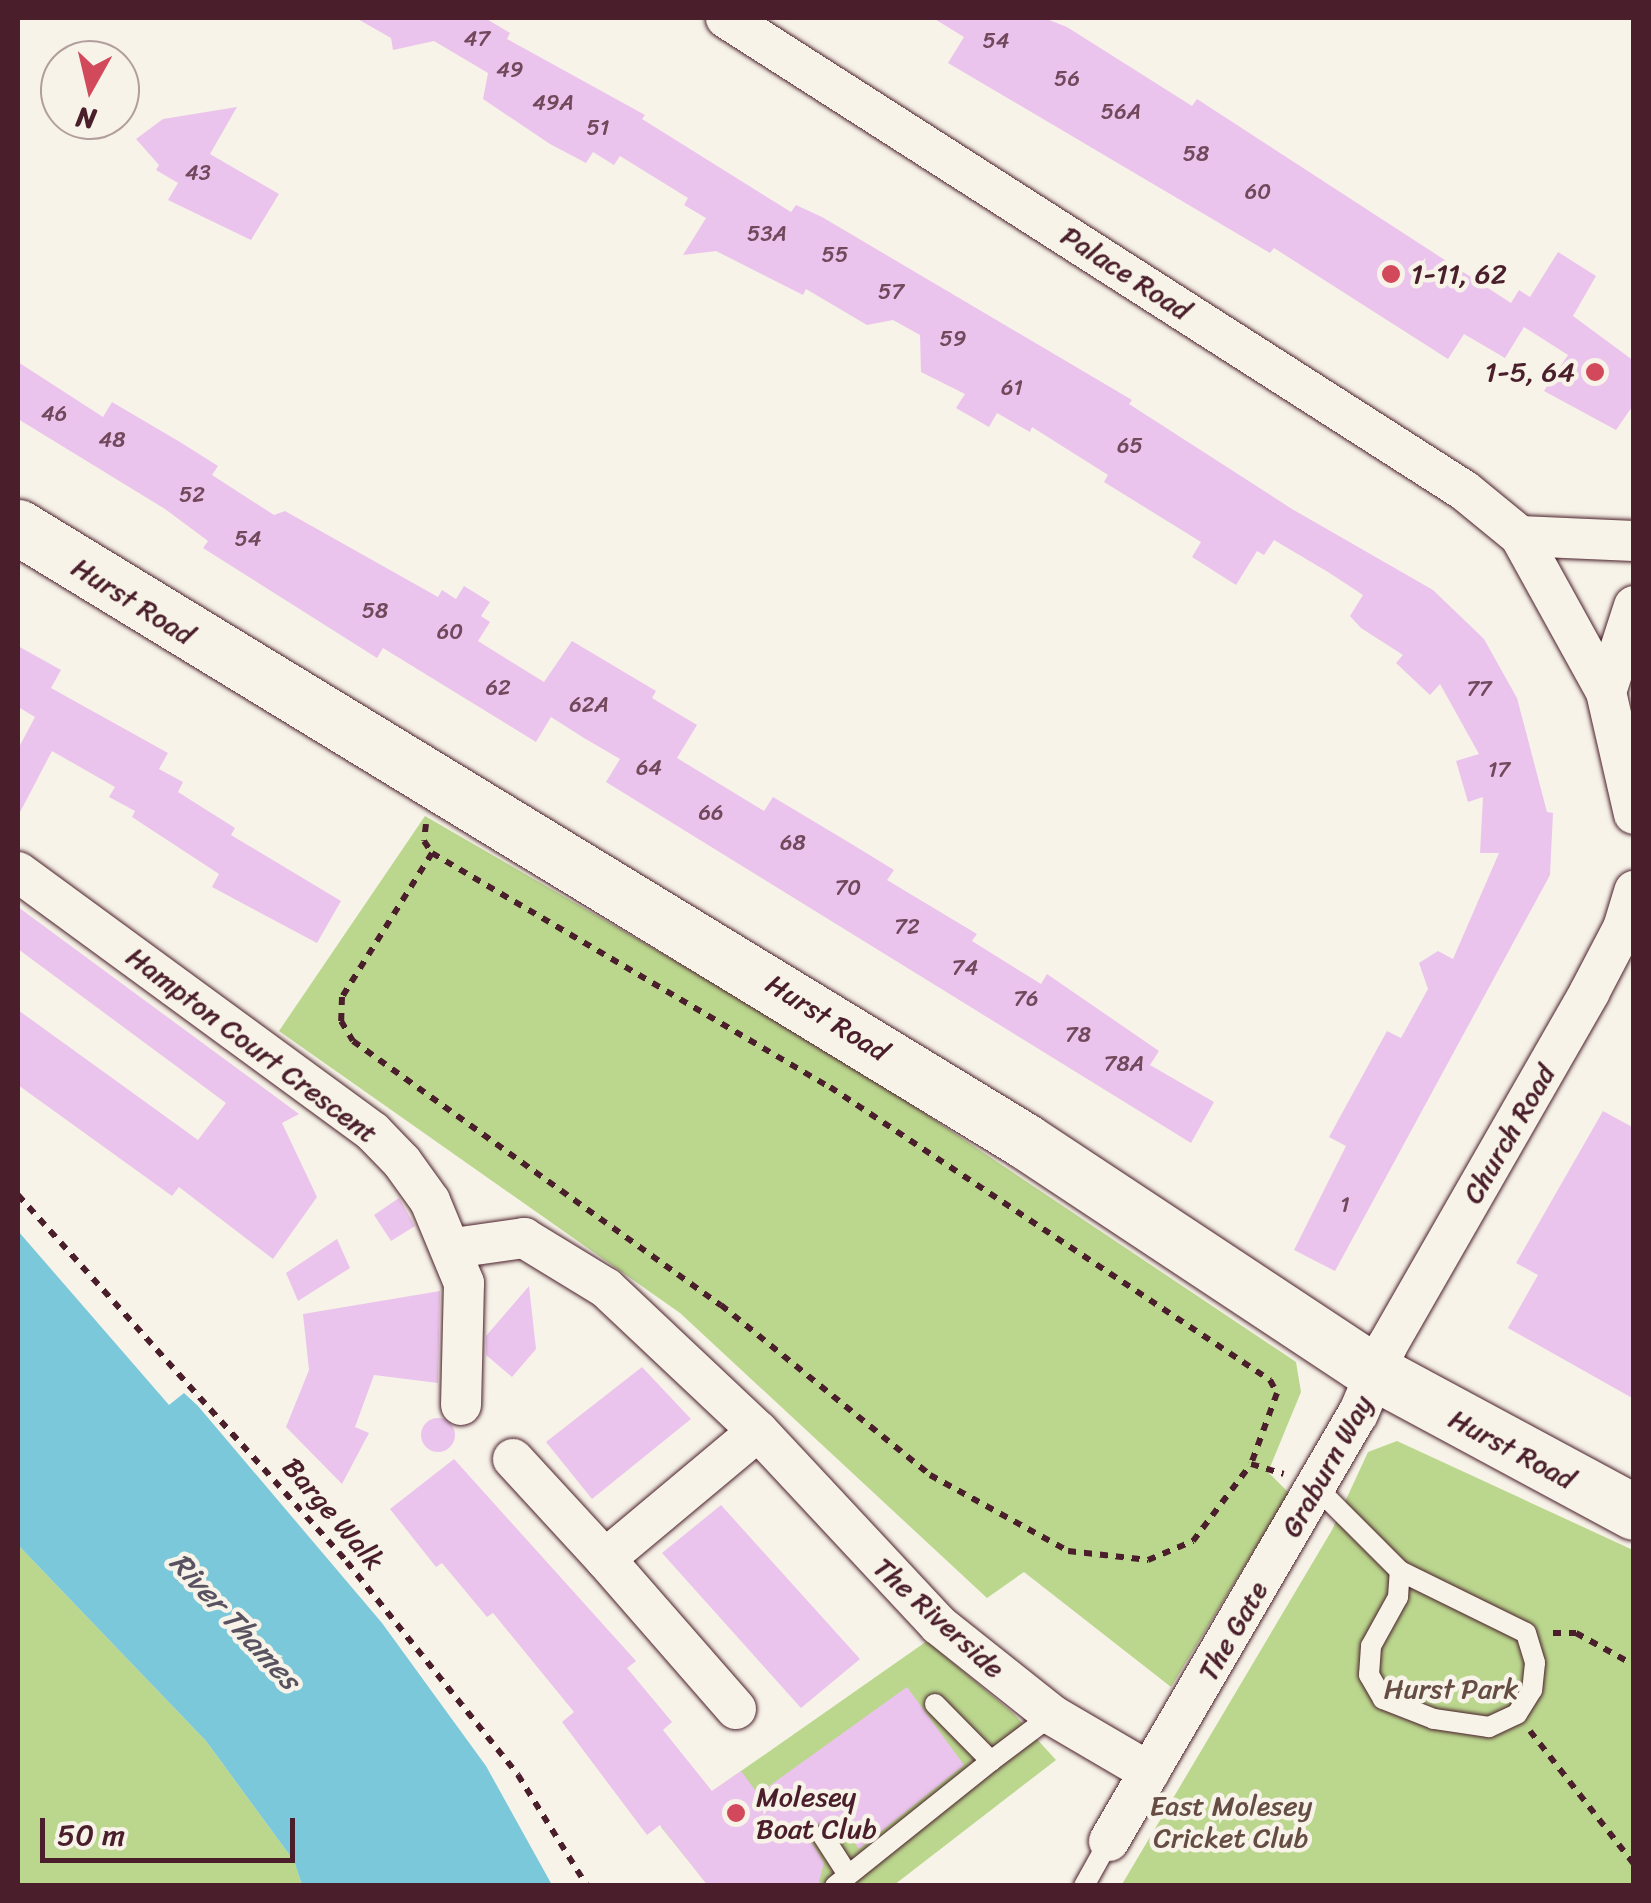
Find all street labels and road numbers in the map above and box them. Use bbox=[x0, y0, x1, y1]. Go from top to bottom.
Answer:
street label: Palace Road bbox=[1055, 219, 1197, 327]
street label: Hurst Road bbox=[66, 550, 200, 652]
street label: Hampton Court Crescent bbox=[119, 939, 385, 1151]
street label: Hurst Road bbox=[760, 967, 894, 1069]
street label: Church Road bbox=[1456, 1059, 1562, 1209]
street label: Graburn Way bbox=[1274, 1389, 1380, 1543]
street label: Hurst Road bbox=[1443, 1402, 1581, 1496]
street label: Barge Walk bbox=[275, 1451, 391, 1577]
street label: The Riverside bbox=[867, 1551, 1011, 1685]
street label: The Gate bbox=[1191, 1575, 1275, 1687]

